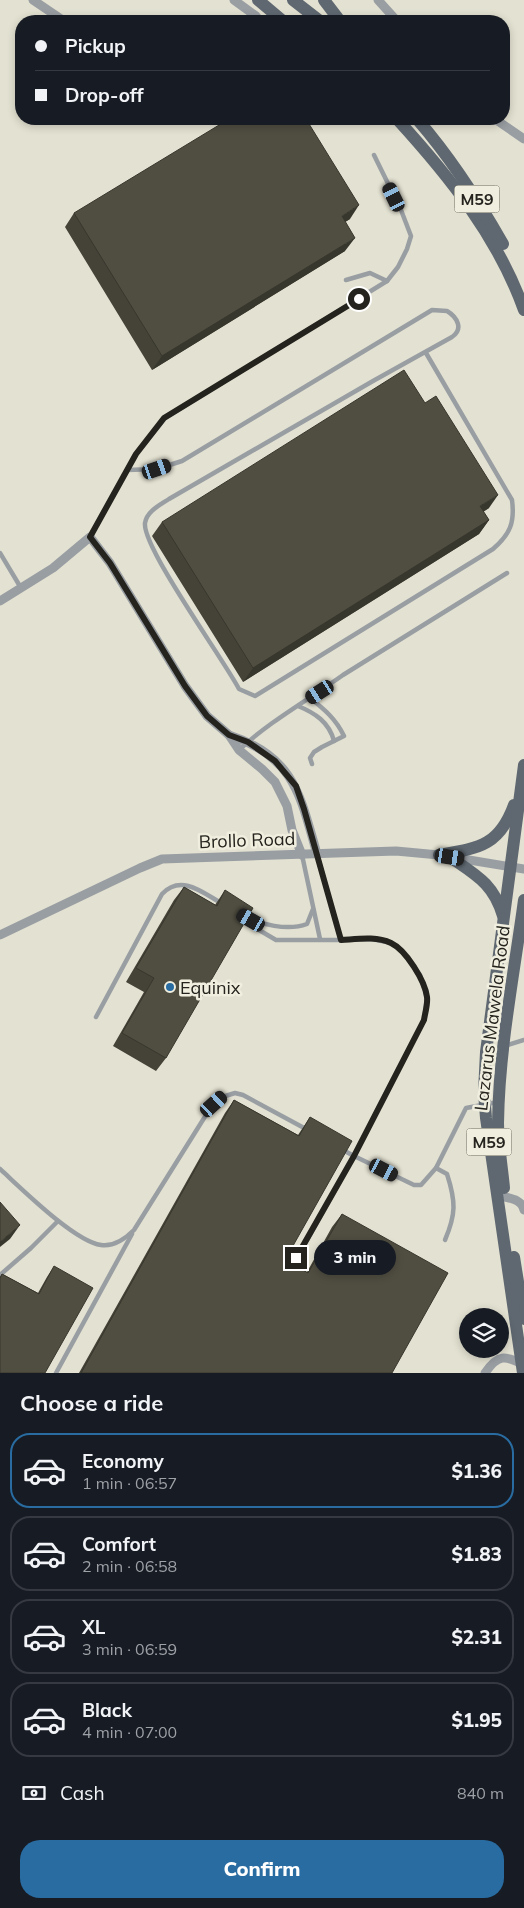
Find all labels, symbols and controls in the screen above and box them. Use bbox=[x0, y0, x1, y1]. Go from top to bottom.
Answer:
text: Pickup bbox=[65, 34, 126, 58]
text: Drop-off bbox=[65, 83, 143, 107]
car bbox=[380, 180, 407, 214]
road number: M59 bbox=[454, 185, 500, 212]
route start bbox=[348, 288, 370, 310]
car bbox=[140, 457, 173, 481]
car bbox=[303, 678, 336, 706]
street label: Brollo Road bbox=[198, 827, 296, 853]
car bbox=[434, 847, 465, 867]
car bbox=[234, 906, 267, 934]
street label: Lazarus Mawela Road bbox=[469, 924, 515, 1112]
place label: Equinix bbox=[180, 976, 241, 999]
marker: Equinix bbox=[164, 981, 176, 993]
car bbox=[197, 1088, 230, 1120]
road number: M59 bbox=[466, 1128, 512, 1156]
car bbox=[367, 1157, 400, 1183]
callout: 3 min bbox=[314, 1240, 396, 1276]
route end bbox=[285, 1247, 307, 1269]
text: 3 min bbox=[334, 1247, 376, 1267]
map controls bbox=[459, 1308, 509, 1358]
button: layers bbox=[459, 1308, 509, 1358]
text: Choose a ride bbox=[20, 1389, 163, 1417]
icon: car bbox=[22, 1448, 67, 1493]
text: Economy bbox=[82, 1449, 164, 1473]
text: $1.36 bbox=[451, 1459, 502, 1483]
text: 1 min · 06:57 bbox=[82, 1473, 177, 1493]
icon: car bbox=[22, 1531, 67, 1576]
text: Comfort bbox=[82, 1532, 156, 1556]
text: $1.83 bbox=[451, 1542, 502, 1566]
text: 2 min · 06:58 bbox=[82, 1556, 177, 1576]
icon: car bbox=[22, 1614, 67, 1659]
text: XL bbox=[82, 1615, 105, 1639]
text: $2.31 bbox=[451, 1625, 502, 1649]
text: 3 min · 06:59 bbox=[82, 1639, 177, 1659]
icon: car bbox=[22, 1697, 67, 1742]
text: Black bbox=[82, 1698, 132, 1722]
text: $1.95 bbox=[451, 1708, 502, 1732]
text: 4 min · 07:00 bbox=[82, 1722, 177, 1742]
icon: cash bbox=[20, 1779, 48, 1807]
text: Cash bbox=[60, 1781, 105, 1805]
text: 840 m bbox=[457, 1783, 504, 1803]
button: Confirm bbox=[20, 1840, 504, 1898]

